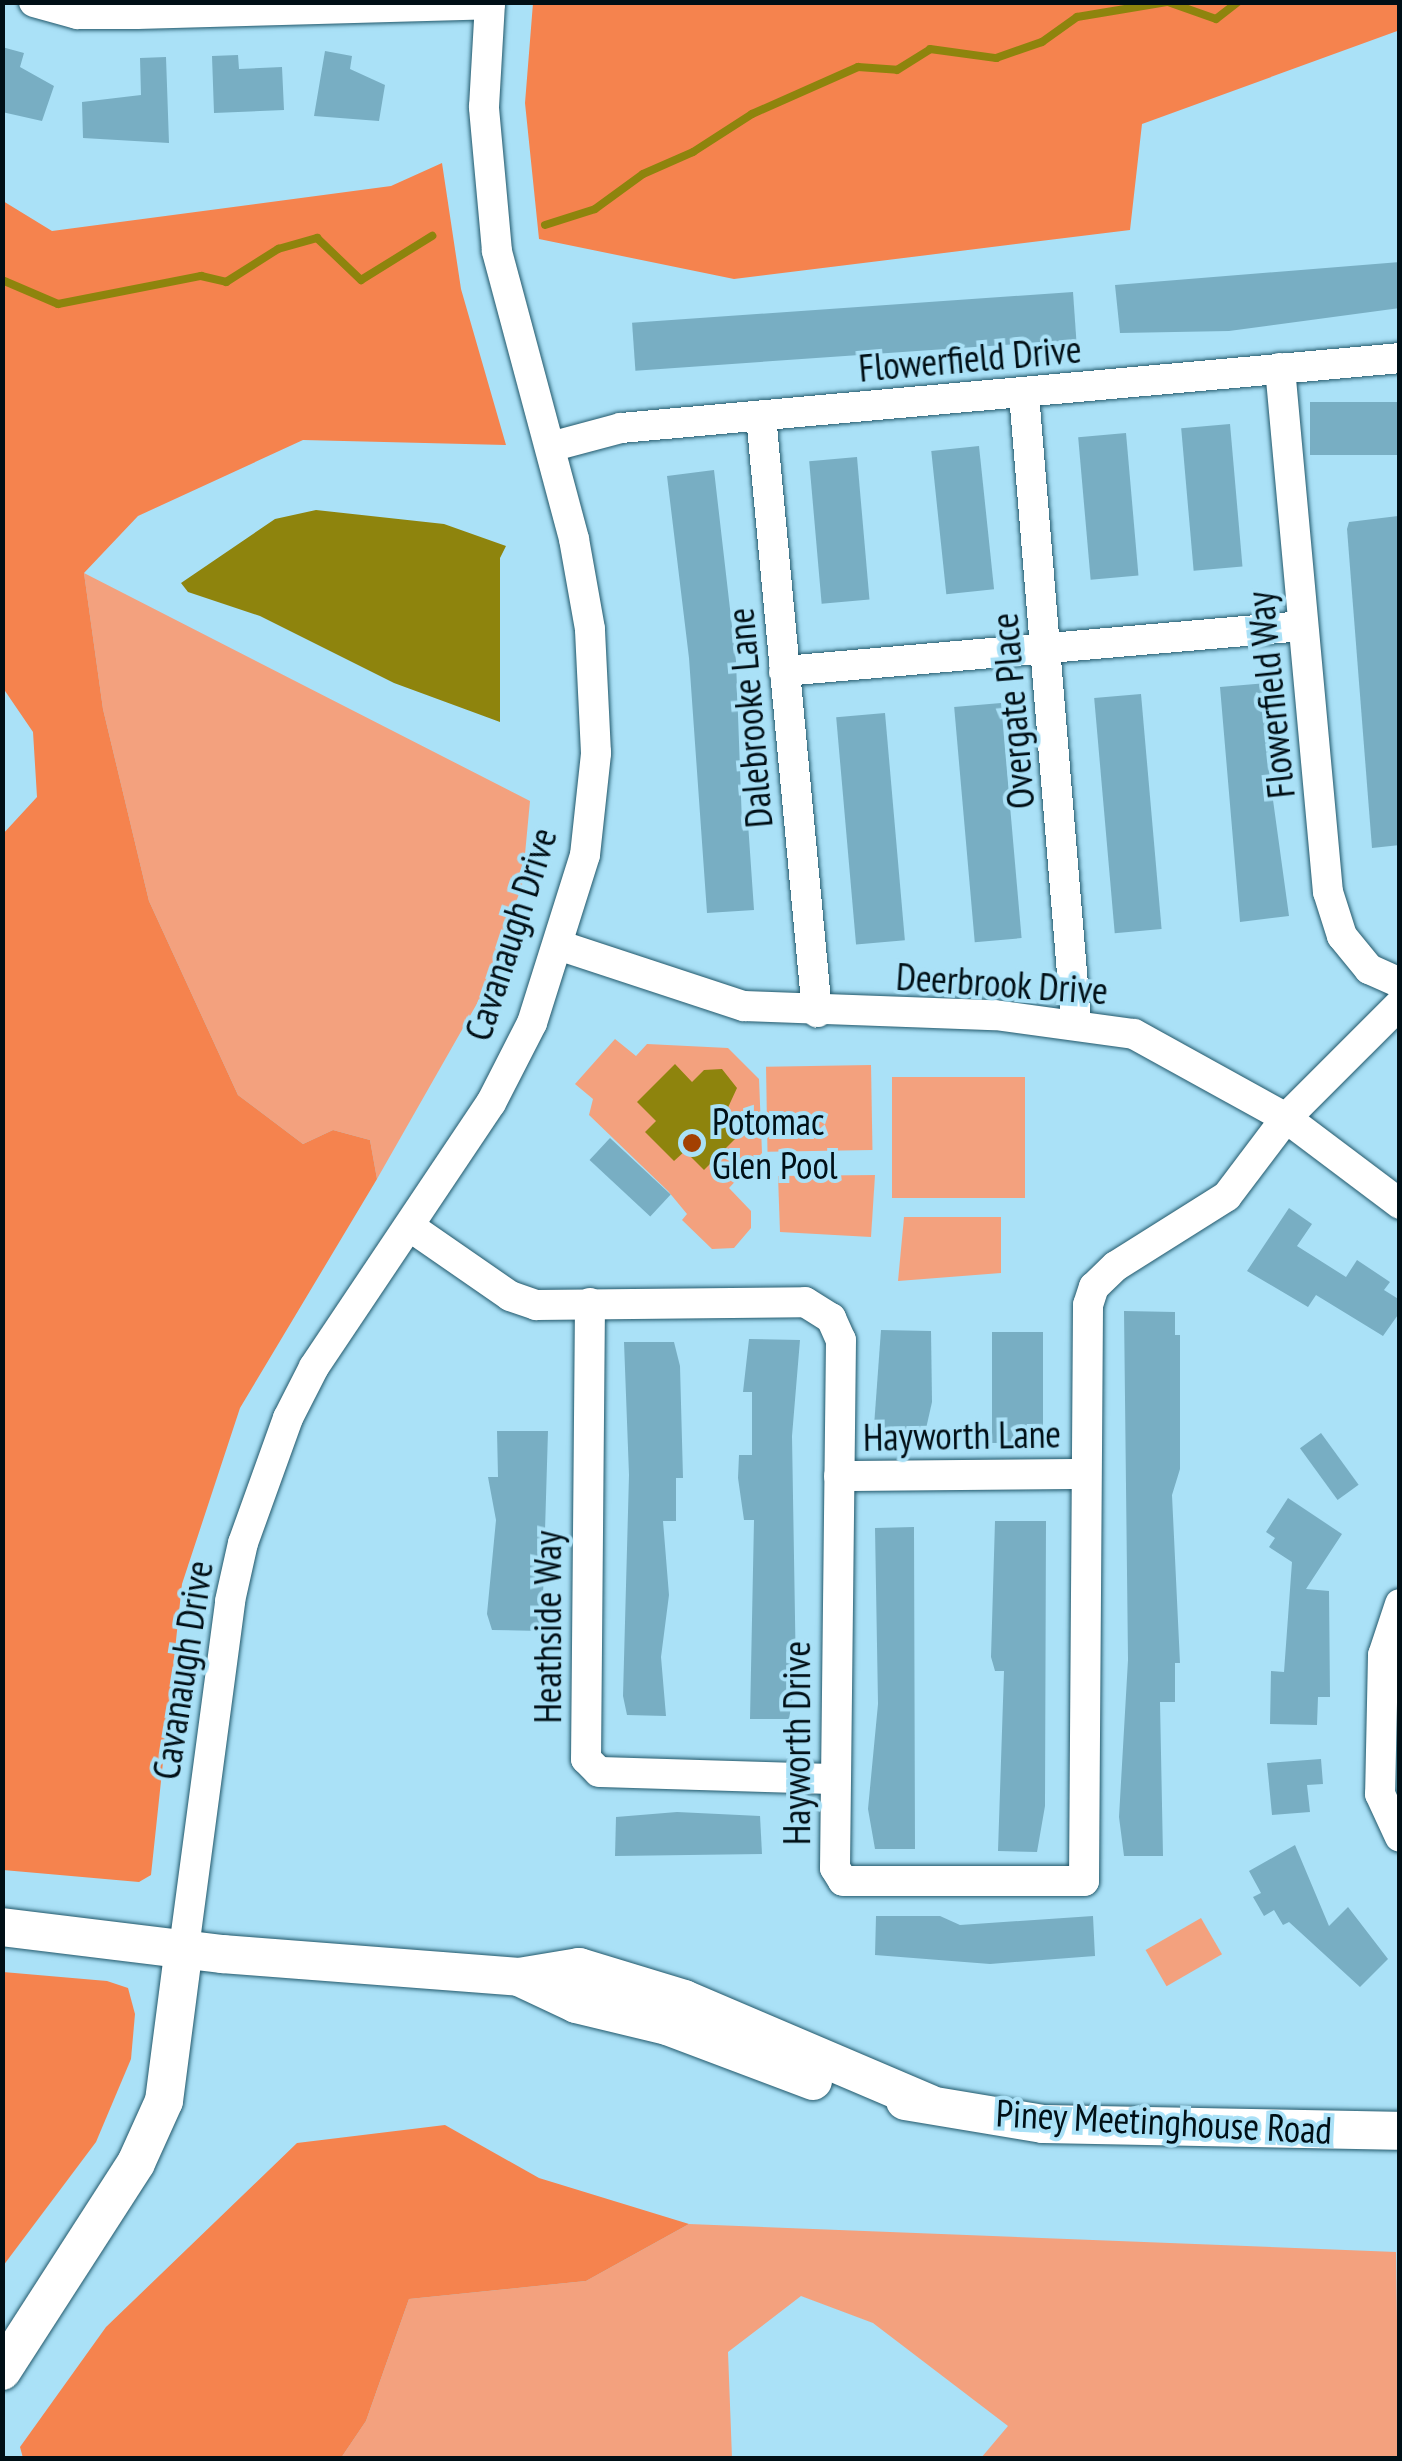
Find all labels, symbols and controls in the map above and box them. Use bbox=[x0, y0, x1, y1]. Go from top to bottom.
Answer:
street label: Flowerfield Drive bbox=[857, 326, 1083, 390]
street label: Flowerfield Way bbox=[1236, 589, 1304, 801]
street label: Dalebrooke Lane bbox=[717, 606, 781, 830]
street label: Overgate Place bbox=[981, 611, 1043, 811]
street label: Cavanaugh Drive bbox=[454, 822, 566, 1046]
street label: Deerbrook Drive bbox=[894, 953, 1110, 1013]
place label: Potomac Glen Pool bbox=[712, 1098, 838, 1188]
marker: Potomac Glen Pool bbox=[681, 1132, 703, 1154]
street label: Hayworth Lane bbox=[863, 1410, 1061, 1460]
street label: Heathside Way bbox=[524, 1530, 570, 1724]
street label: Cavanaugh Drive bbox=[142, 1557, 222, 1783]
street label: Hayworth Drive bbox=[773, 1641, 819, 1845]
street label: Piney Meetinghouse Road bbox=[994, 2089, 1334, 2153]

